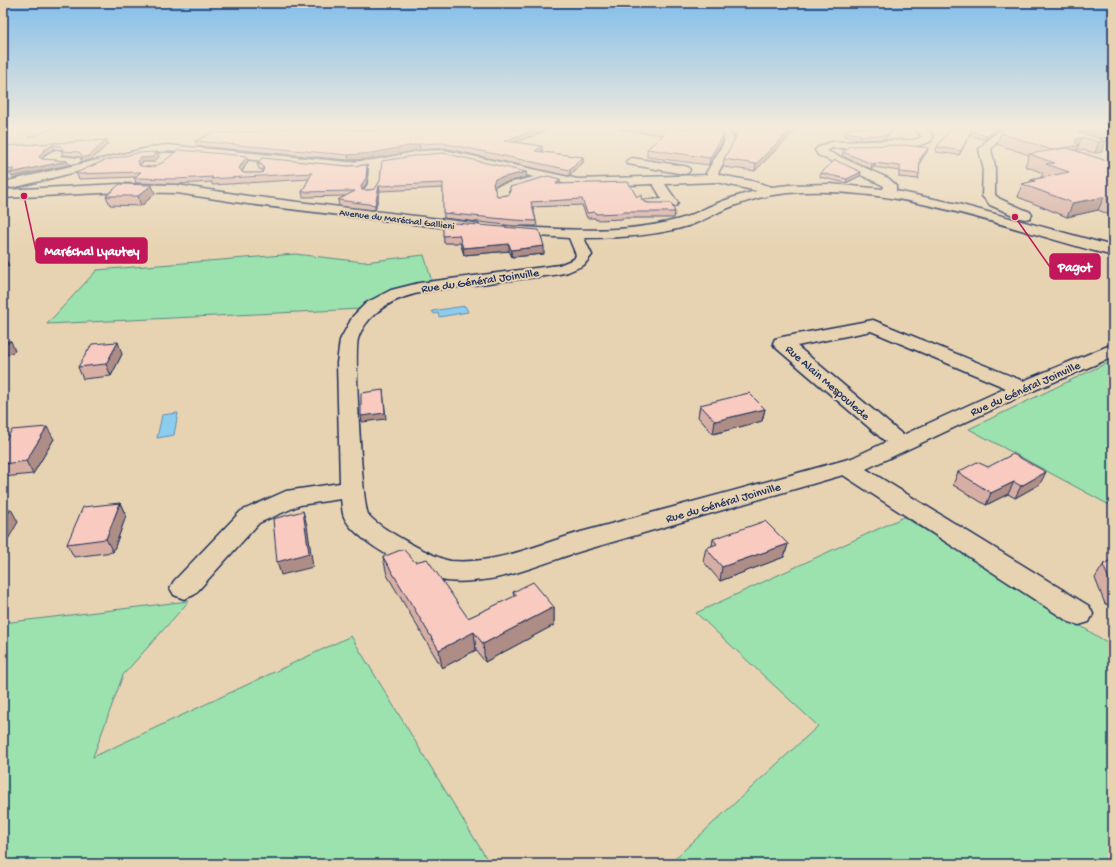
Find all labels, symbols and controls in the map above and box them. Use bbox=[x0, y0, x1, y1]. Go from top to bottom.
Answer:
street label: Avenue du Maréchal Gallieni bbox=[338, 207, 455, 233]
callout: Maréchal Lyautey bbox=[36, 238, 147, 263]
text: Maréchal Lyautey bbox=[45, 245, 140, 260]
callout: Pagot bbox=[1050, 254, 1100, 279]
text: Pagot bbox=[1057, 261, 1094, 276]
street label: Rue du Général Joinville bbox=[420, 267, 541, 297]
street label: Rue Alain Mespoulede bbox=[782, 343, 872, 424]
street label: Rue du Général Joinville bbox=[969, 359, 1084, 420]
street label: Rue du Général Joinville bbox=[665, 481, 783, 527]

